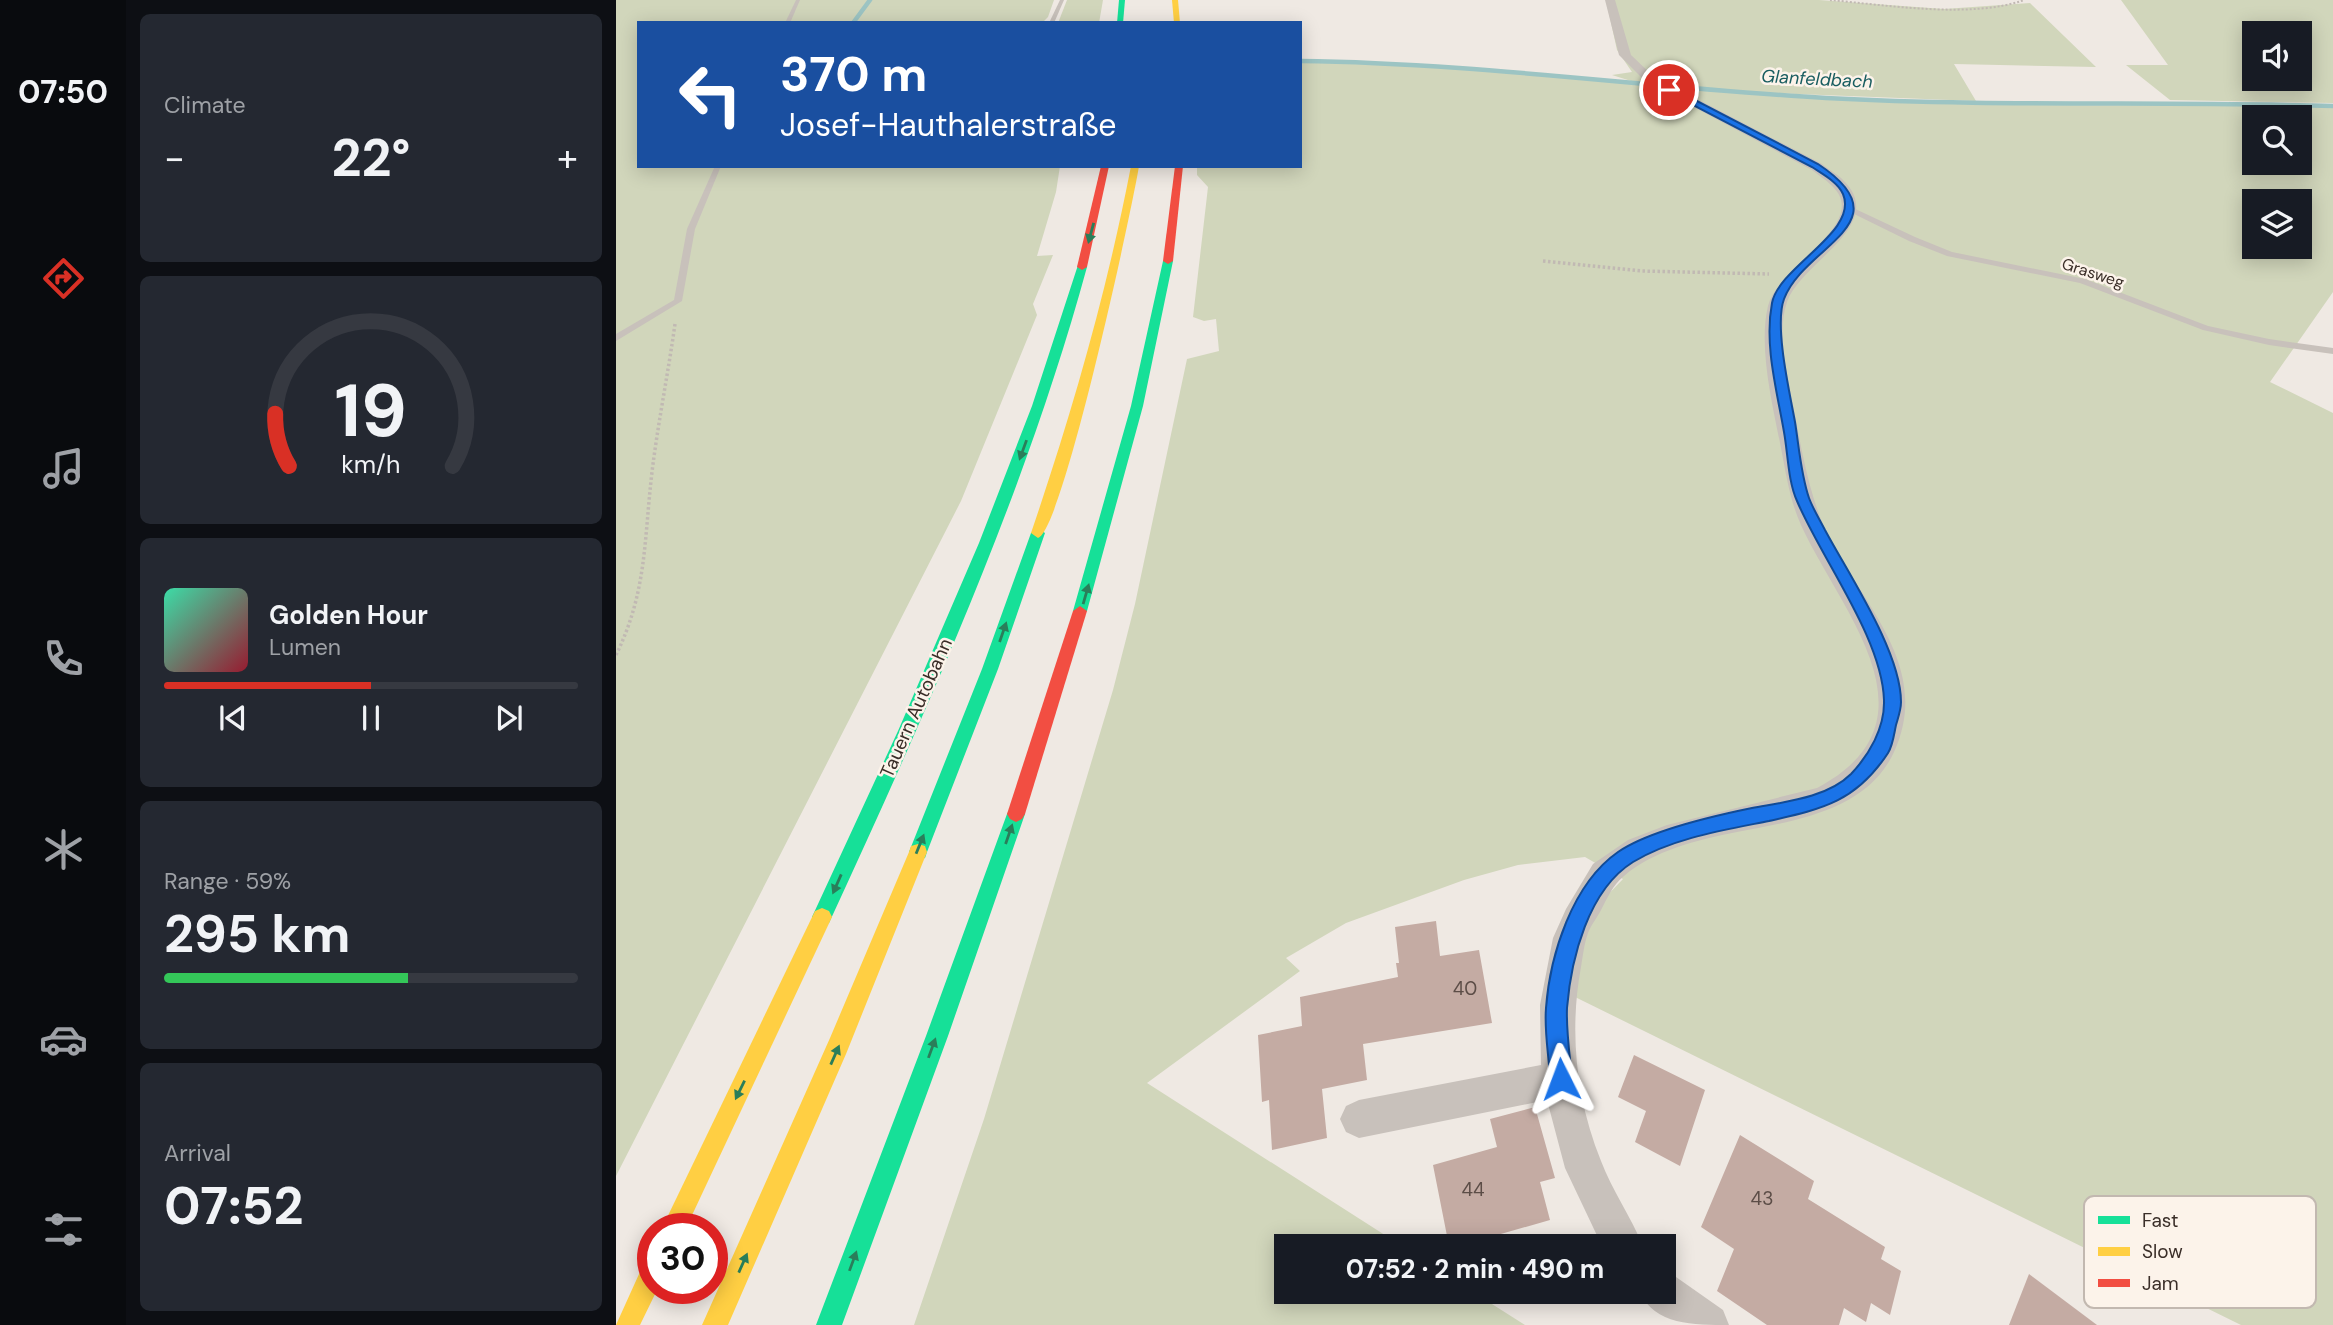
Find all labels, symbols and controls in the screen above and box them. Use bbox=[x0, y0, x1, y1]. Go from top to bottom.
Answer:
map controls bbox=[2242, 21, 2312, 259]
button: sound bbox=[2242, 21, 2312, 91]
text: 370 m bbox=[780, 42, 927, 106]
icon: left bbox=[665, 49, 756, 140]
pin bbox=[1639, 60, 1699, 120]
water label: Glanfeldbach bbox=[1761, 64, 1873, 94]
text: 07:50 bbox=[18, 71, 108, 113]
icon: arrive bbox=[1650, 71, 1688, 109]
text: Climate bbox=[164, 90, 246, 120]
text: Josef-Hauthalerstraße bbox=[780, 104, 1117, 146]
button: search bbox=[2242, 105, 2312, 175]
text: 22° bbox=[332, 124, 410, 192]
text: − bbox=[164, 133, 185, 183]
text: + bbox=[557, 133, 578, 183]
button: layers bbox=[2242, 189, 2312, 259]
one-way arrow bbox=[1086, 223, 1096, 244]
street label: Grasweg bbox=[2059, 253, 2127, 293]
icon: directions bbox=[39, 254, 88, 303]
text: 19 bbox=[335, 365, 407, 460]
one-way arrow bbox=[1017, 439, 1028, 460]
icon: music bbox=[39, 444, 88, 493]
text: km/h bbox=[341, 448, 401, 481]
one-way arrow bbox=[1082, 583, 1092, 604]
text: Golden Hour bbox=[269, 598, 428, 632]
one-way arrow bbox=[998, 621, 1009, 642]
text: Lumen bbox=[269, 632, 341, 662]
icon: phone bbox=[39, 634, 88, 683]
street label: Tauern Autobahn bbox=[874, 634, 958, 782]
icon: previous bbox=[214, 699, 252, 737]
icon: pause bbox=[352, 699, 390, 737]
icon: next bbox=[490, 699, 528, 737]
one-way arrow bbox=[1004, 823, 1015, 844]
icon: climate bbox=[39, 825, 88, 874]
one-way arrow bbox=[915, 833, 926, 854]
text: Range · 59% bbox=[164, 866, 291, 896]
one-way arrow bbox=[831, 874, 842, 895]
text: 295 km bbox=[164, 900, 350, 968]
house number: 40 bbox=[1453, 976, 1477, 1001]
icon: car bbox=[39, 1015, 88, 1064]
one-way arrow bbox=[927, 1037, 938, 1058]
position arrow bbox=[1524, 1042, 1598, 1116]
one-way arrow bbox=[830, 1044, 841, 1065]
one-way arrow bbox=[734, 1080, 746, 1100]
text: Arrival bbox=[164, 1138, 231, 1168]
text: 07:52 bbox=[164, 1172, 303, 1240]
house number: 44 bbox=[1461, 1177, 1485, 1202]
house number: 43 bbox=[1751, 1186, 1773, 1211]
legend bbox=[2084, 1196, 2316, 1308]
icon: filters bbox=[39, 1205, 88, 1254]
text: Fast bbox=[2142, 1208, 2178, 1233]
speed limit sign: 30 bbox=[637, 1213, 728, 1304]
text: Slow bbox=[2142, 1239, 2183, 1264]
one-way arrow bbox=[848, 1250, 859, 1271]
one-way arrow bbox=[738, 1252, 749, 1273]
text: 07:52 · 2 min · 490 m bbox=[1346, 1252, 1604, 1286]
text: Jam bbox=[2142, 1271, 2179, 1296]

